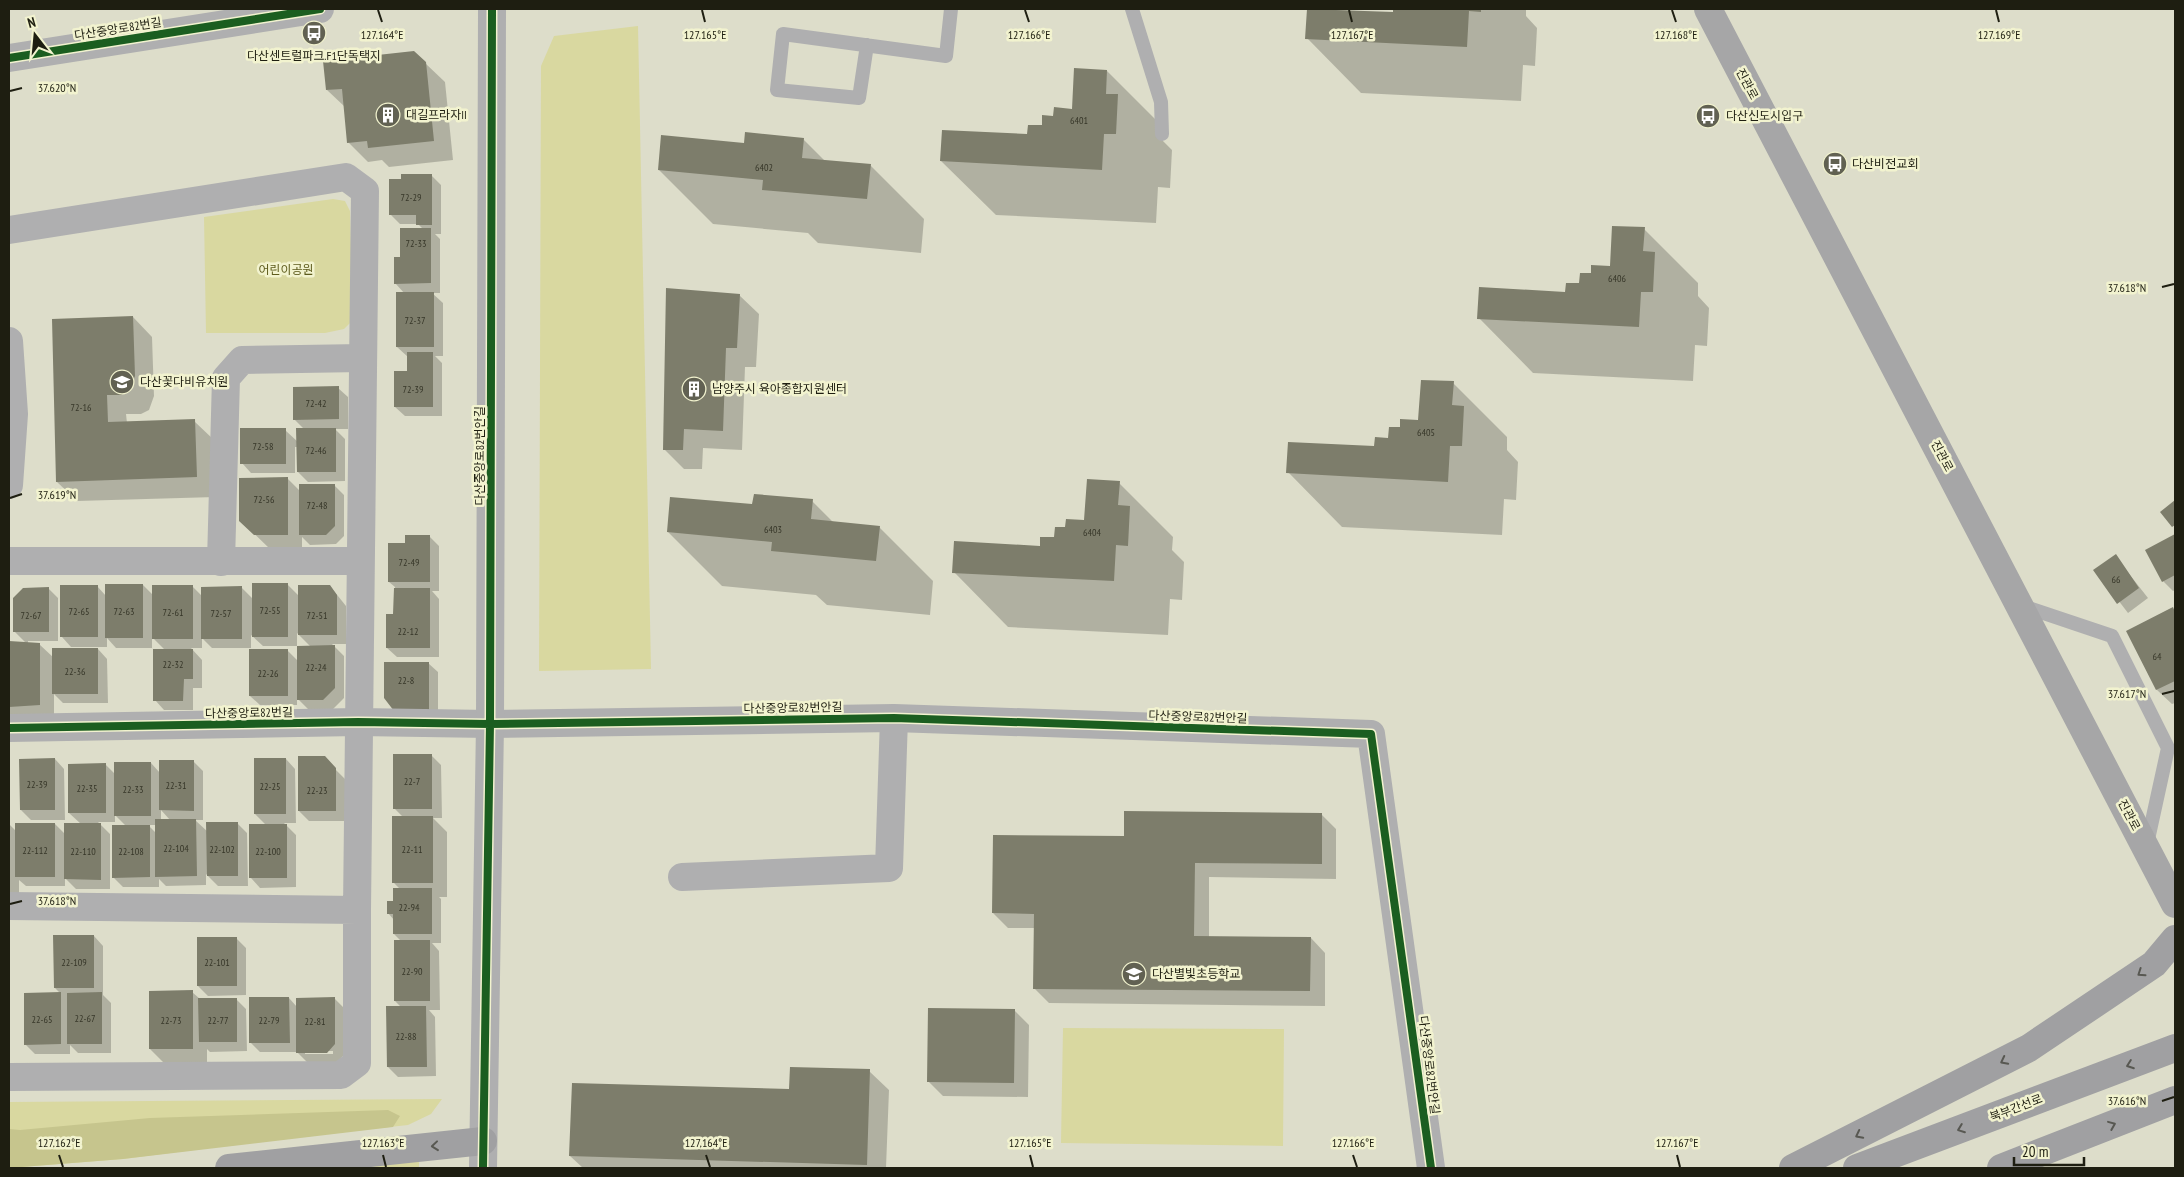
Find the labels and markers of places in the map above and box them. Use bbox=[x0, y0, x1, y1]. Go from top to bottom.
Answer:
bus stop icon: 다산센트럴파크.F1단독택지 bbox=[301, 20, 327, 46]
place label: 다산센트럴파크.F1단독택지 bbox=[247, 48, 381, 63]
building icon: 대길프라자II bbox=[375, 102, 401, 128]
bus stop icon: 다산신도시입구 bbox=[1695, 103, 1721, 129]
place label: 대길프라자II bbox=[406, 107, 467, 122]
place label: 다산신도시입구 bbox=[1726, 108, 1803, 123]
bus stop icon: 다산비전교회 bbox=[1822, 151, 1848, 177]
place label: 다산비전교회 bbox=[1852, 156, 1918, 171]
school or university icon: 다산꽃다비유치원 bbox=[109, 369, 135, 395]
place label: 다산꽃다비유치원 bbox=[140, 374, 228, 389]
building icon: 남양주시 육아종합지원센터 bbox=[681, 376, 707, 402]
place label: 남양주시 육아종합지원센터 bbox=[712, 381, 847, 396]
school or university icon: 다산별빛초등학교 bbox=[1121, 961, 1147, 987]
place label: 다산별빛초등학교 bbox=[1152, 966, 1240, 981]

